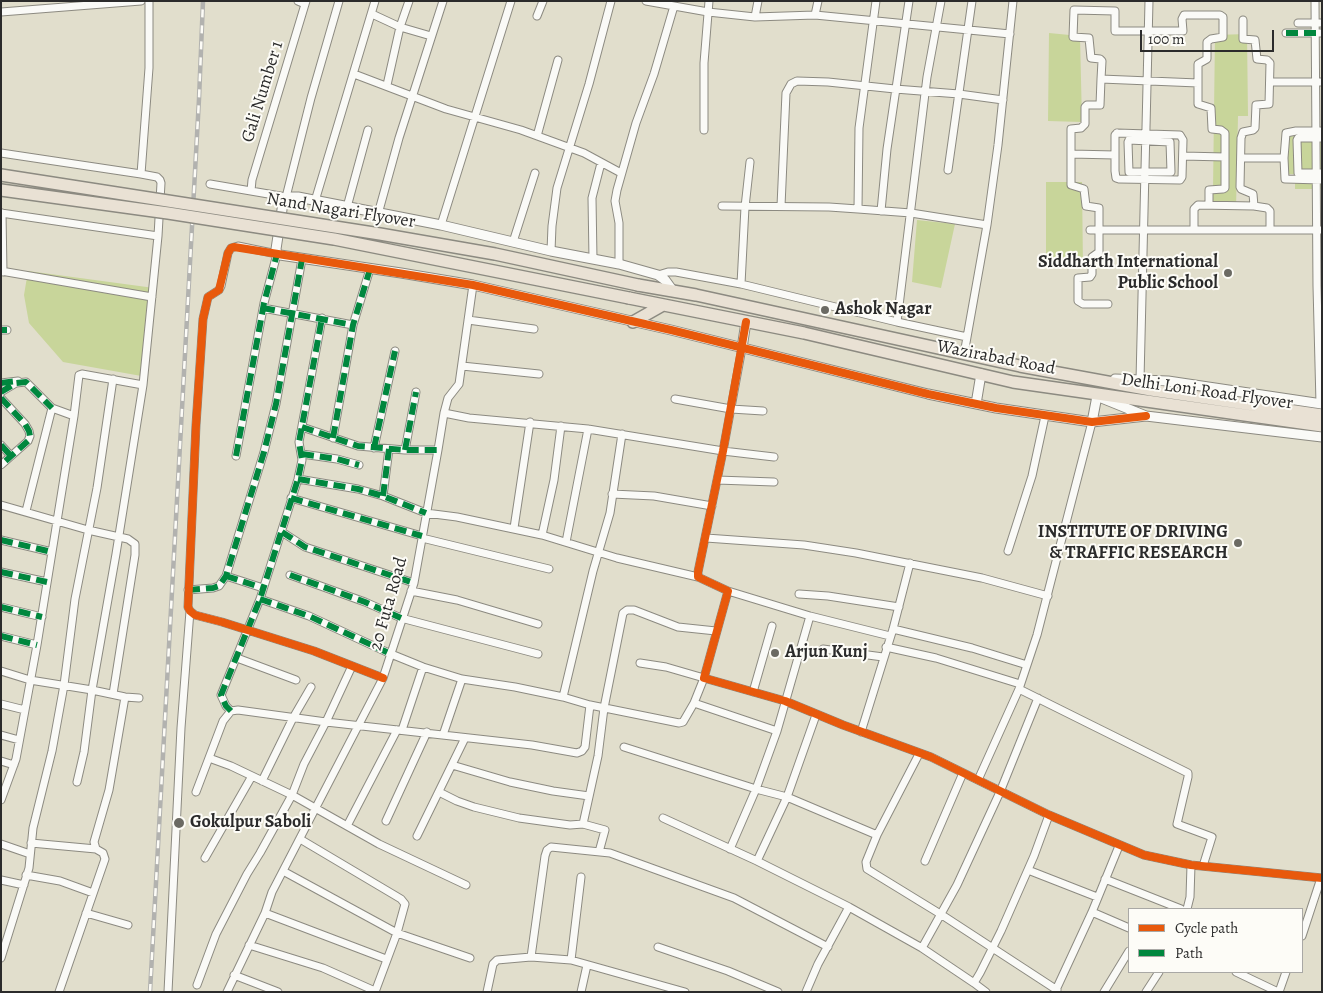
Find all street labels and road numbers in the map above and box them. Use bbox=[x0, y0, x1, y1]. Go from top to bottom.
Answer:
street label: Gali Number 1 bbox=[237, 39, 289, 145]
street label: Nand Nagari Flyover bbox=[265, 189, 417, 233]
street label: Wazirabad Road bbox=[935, 336, 1057, 380]
street label: Delhi Loni Road Flyover bbox=[1119, 369, 1295, 415]
street label: 20 Futa Road bbox=[365, 555, 413, 653]

